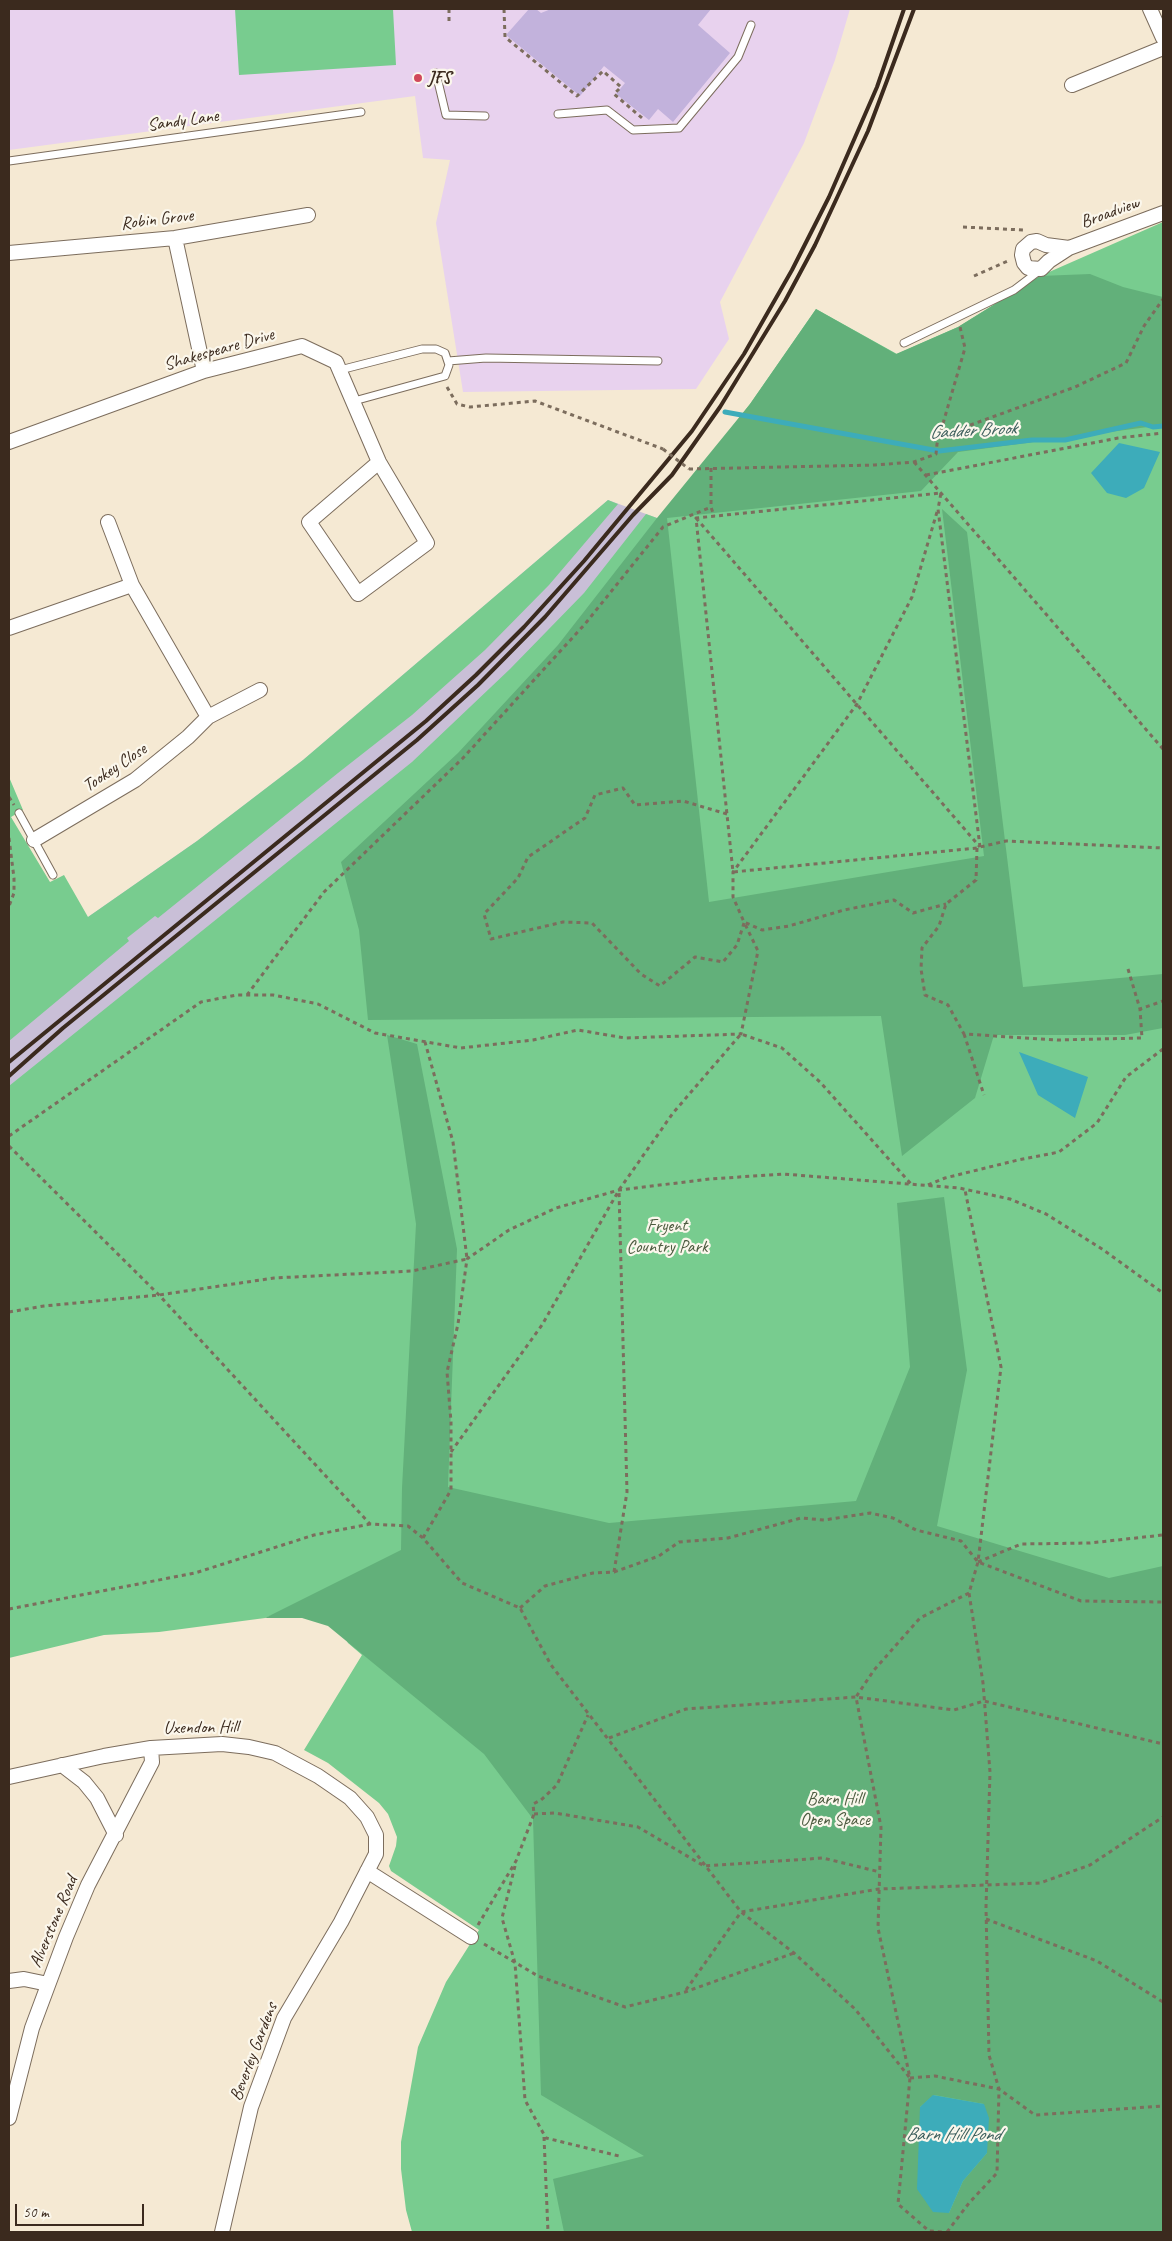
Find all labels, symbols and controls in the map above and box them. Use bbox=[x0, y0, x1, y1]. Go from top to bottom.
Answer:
place label: JFS bbox=[428, 67, 451, 89]
marker: JFS bbox=[412, 72, 424, 84]
street label: Sandy Lane bbox=[146, 105, 220, 137]
street label: Broadview bbox=[1078, 192, 1142, 234]
street label: Robin Grove bbox=[120, 205, 194, 235]
street label: Shakespeare Drive bbox=[162, 324, 276, 376]
water label: Gadder Brook bbox=[929, 417, 1017, 445]
street label: Tookey Close bbox=[79, 739, 151, 797]
park label: Fryent Country Park bbox=[626, 1215, 708, 1258]
street label: Uxendon Hill bbox=[163, 1717, 239, 1739]
park label: Barn Hill Open Space bbox=[800, 1788, 870, 1830]
street label: Alverstone Road bbox=[25, 1873, 83, 1971]
street label: Beverley Gardens bbox=[225, 2000, 283, 2104]
water label: Barn Hill Pond bbox=[906, 2124, 1000, 2146]
scale bar bbox=[18, 2194, 146, 2226]
text: 50 m bbox=[23, 2203, 49, 2222]

